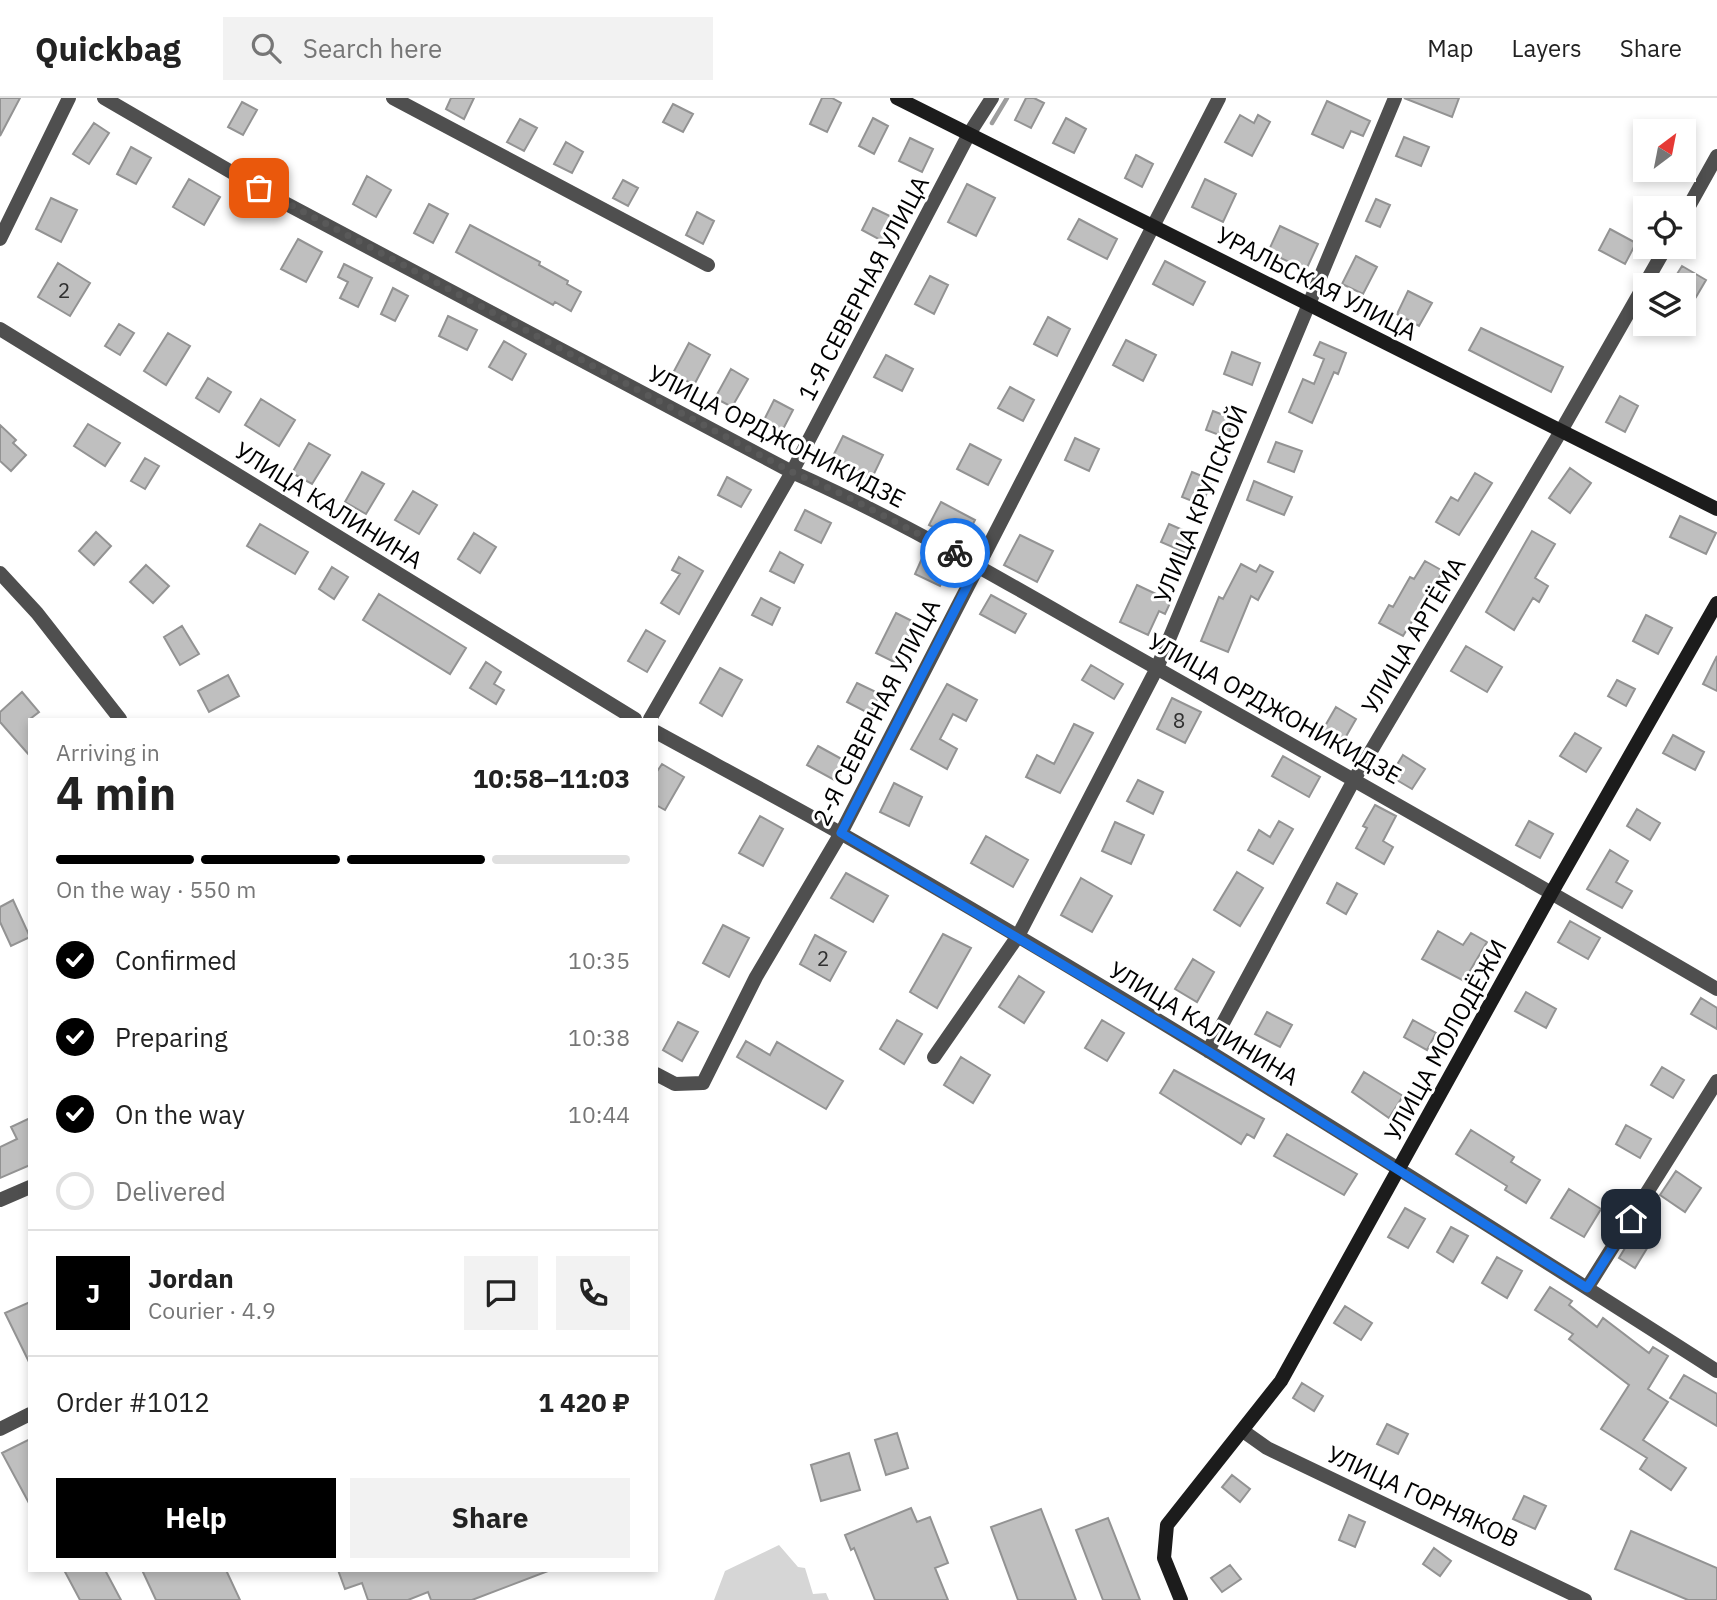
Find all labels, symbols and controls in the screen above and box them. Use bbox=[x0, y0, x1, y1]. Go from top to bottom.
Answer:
search box bbox=[223, 17, 713, 80]
text: Quickbag bbox=[35, 27, 181, 70]
icon: search bbox=[247, 29, 285, 67]
text: Search here bbox=[303, 31, 442, 65]
text: Map bbox=[1427, 32, 1474, 64]
text: Layers bbox=[1512, 32, 1582, 64]
text: Share bbox=[1620, 32, 1682, 64]
north arrow bbox=[1633, 119, 1696, 182]
map controls bbox=[1633, 119, 1696, 336]
pin bbox=[229, 158, 289, 218]
icon: bag bbox=[240, 169, 278, 207]
street label: 1-Я СЕВЕРНАЯ УЛИЦА bbox=[790, 170, 936, 406]
button: locate bbox=[1633, 196, 1696, 259]
street label: УРАЛЬСКАЯ УЛИЦА bbox=[1211, 218, 1423, 348]
button: layers bbox=[1633, 273, 1696, 336]
house number: 2 bbox=[58, 276, 70, 304]
street label: УЛИЦА ОРДЖОНИКИДЗЕ bbox=[643, 357, 911, 515]
street label: УЛИЦА КРУПСКОЙ bbox=[1146, 400, 1254, 608]
street label: УЛИЦА КАЛИНИНА bbox=[229, 434, 429, 576]
courier bbox=[920, 518, 990, 588]
icon: bike bbox=[936, 534, 974, 572]
street label: УЛИЦА АРТЁМА bbox=[1354, 551, 1472, 719]
street label: 2-Я СЕВЕРНАЯ УЛИЦА bbox=[805, 593, 947, 831]
street label: УЛИЦА ОРДЖОНИКИДЗЕ bbox=[1143, 625, 1407, 791]
house number: 8 bbox=[1173, 706, 1185, 734]
text: Arriving in bbox=[56, 737, 160, 767]
text: 10:58–11:03 bbox=[473, 761, 630, 795]
text: 4 min bbox=[56, 763, 176, 823]
text: On the way · 550 m bbox=[56, 874, 256, 904]
street label: УЛИЦА МОЛОДЁЖИ bbox=[1376, 934, 1514, 1146]
icon: check bbox=[56, 941, 94, 979]
text: Confirmed bbox=[115, 943, 237, 977]
house number: 2 bbox=[817, 944, 829, 972]
text: 10:35 bbox=[568, 945, 630, 975]
street label: УЛИЦА КАЛИНИНА bbox=[1103, 954, 1305, 1092]
icon: check bbox=[56, 1018, 94, 1056]
text: Preparing bbox=[115, 1020, 228, 1054]
text: 10:38 bbox=[568, 1022, 630, 1052]
icon: check bbox=[56, 1095, 94, 1133]
text: On the way bbox=[115, 1097, 245, 1131]
text: 10:44 bbox=[568, 1099, 630, 1129]
text: Delivered bbox=[115, 1174, 226, 1208]
pin bbox=[1601, 1189, 1661, 1249]
icon: home bbox=[1612, 1200, 1650, 1238]
button: chat bbox=[464, 1256, 538, 1330]
button: phone bbox=[556, 1256, 630, 1330]
text: Jordan bbox=[148, 1261, 234, 1295]
text: J bbox=[86, 1276, 100, 1310]
text: Courier · 4.9 bbox=[148, 1295, 276, 1325]
text: Order #1012 bbox=[56, 1385, 210, 1419]
text: 1 420 ₽ bbox=[538, 1385, 630, 1419]
street label: УЛИЦА ГОРНЯКОВ bbox=[1322, 1438, 1524, 1554]
button: Help bbox=[56, 1478, 336, 1558]
button: Share bbox=[350, 1478, 630, 1558]

